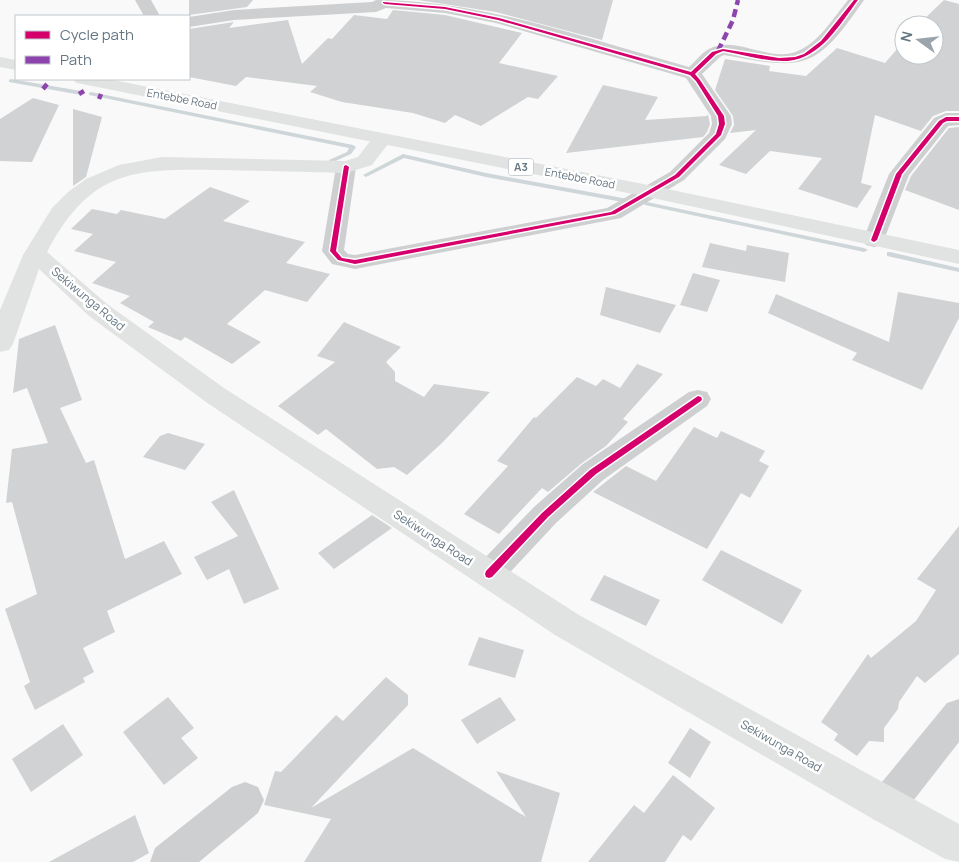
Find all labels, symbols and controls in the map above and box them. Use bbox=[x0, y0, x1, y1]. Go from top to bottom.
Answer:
legend bbox=[15, 15, 190, 80]
north arrow bbox=[894, 15, 944, 65]
text: Cycle path bbox=[60, 24, 134, 45]
text: N bbox=[895, 29, 916, 44]
text: Path bbox=[60, 49, 92, 70]
street label: Entebbe Road bbox=[146, 84, 218, 113]
road number: A3 bbox=[508, 158, 534, 176]
street label: Entebbe Road bbox=[544, 163, 616, 192]
street label: Sekiwunga Road bbox=[48, 263, 129, 334]
street label: Sekiwunga Road bbox=[390, 506, 476, 570]
street label: Sekiwunga Road bbox=[737, 715, 825, 776]

